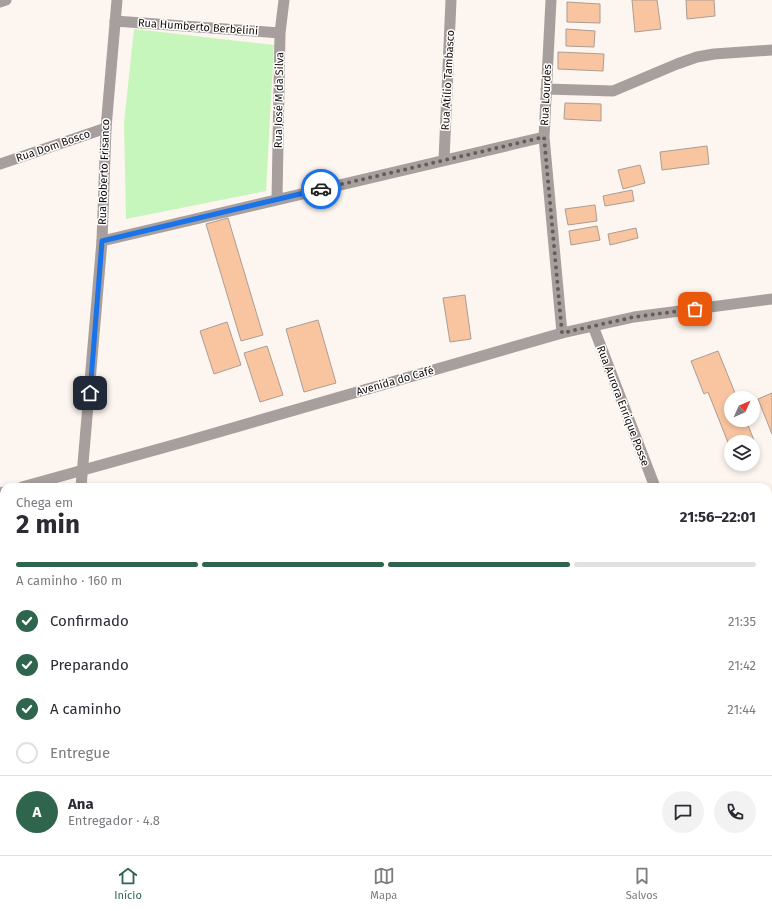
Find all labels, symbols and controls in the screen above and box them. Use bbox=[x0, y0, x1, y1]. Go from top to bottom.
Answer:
street label: Rua Humberto Berbelini bbox=[137, 16, 259, 38]
street label: Rua Atílio Tambasco bbox=[439, 29, 457, 131]
street label: Rua José M da Silva bbox=[272, 52, 286, 148]
street label: Rua Lourdes bbox=[538, 64, 554, 126]
street label: Rua Roberto Frisanco bbox=[96, 119, 112, 225]
street label: Rua Dom Bosco bbox=[14, 127, 92, 165]
courier bbox=[301, 169, 341, 209]
icon: car bbox=[310, 178, 332, 200]
pin bbox=[678, 292, 712, 326]
icon: bag bbox=[684, 298, 706, 320]
street label: Rua Aurora Enrique Posse bbox=[594, 344, 652, 468]
street label: Avenida do Café bbox=[355, 364, 435, 398]
pin bbox=[73, 376, 107, 410]
icon: home bbox=[79, 382, 101, 404]
north arrow bbox=[724, 391, 760, 427]
map controls bbox=[724, 391, 760, 471]
button: layers bbox=[724, 435, 760, 471]
text: Chega em bbox=[16, 495, 73, 510]
text: 21:56–22:01 bbox=[680, 508, 756, 526]
text: 2 min bbox=[16, 509, 80, 540]
text: A caminho · 160 m bbox=[16, 573, 122, 588]
icon: check bbox=[16, 610, 38, 632]
text: Confirmado bbox=[50, 612, 129, 630]
text: 21:35 bbox=[728, 614, 756, 629]
icon: check bbox=[16, 654, 38, 676]
text: Preparando bbox=[50, 656, 129, 674]
text: 21:42 bbox=[728, 658, 756, 673]
icon: check bbox=[16, 698, 38, 720]
text: A caminho bbox=[50, 700, 121, 718]
text: 21:44 bbox=[727, 702, 756, 717]
text: Entregue bbox=[50, 744, 110, 762]
button: chat bbox=[662, 791, 704, 833]
button: phone bbox=[714, 791, 756, 833]
text: Ana bbox=[68, 795, 94, 813]
text: A bbox=[33, 803, 41, 821]
text: Entregador · 4.8 bbox=[68, 813, 160, 828]
tab: Início bbox=[114, 865, 142, 902]
tab: Mapa bbox=[370, 865, 397, 902]
tab: Salvos bbox=[626, 865, 658, 902]

